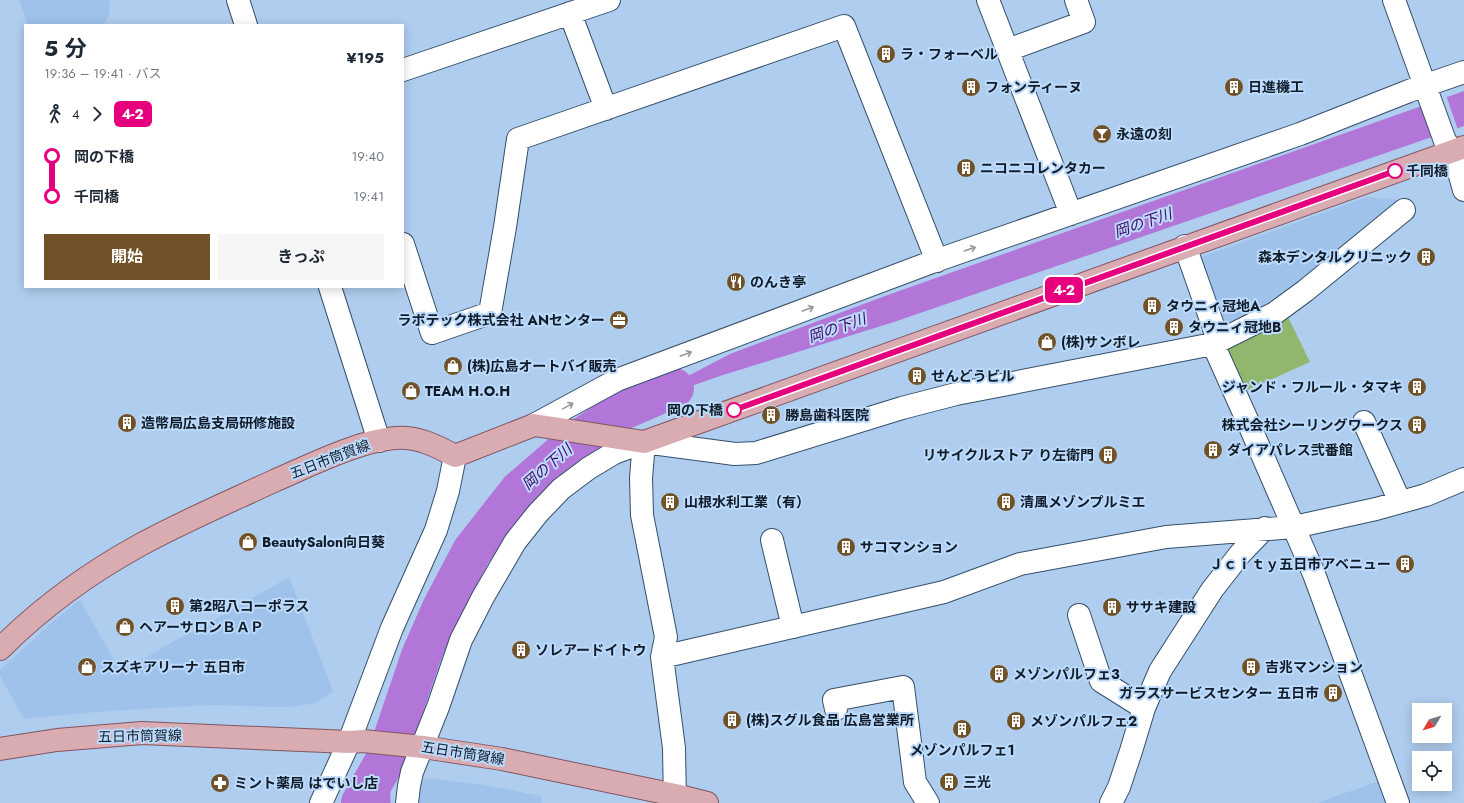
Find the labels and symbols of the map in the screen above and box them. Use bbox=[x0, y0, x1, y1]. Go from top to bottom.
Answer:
building icon: ラ・フォーベル bbox=[875, 43, 897, 65]
place label: ラ・フォーベル bbox=[900, 44, 998, 64]
building icon: フォンティーヌ bbox=[960, 76, 982, 98]
building icon: 日進機工 bbox=[1223, 76, 1245, 98]
place label: フォンティーヌ bbox=[985, 77, 1082, 97]
place label: 日進機工 bbox=[1248, 77, 1304, 97]
bar icon: 永遠の刻 bbox=[1091, 123, 1113, 145]
place label: 永遠の刻 bbox=[1116, 124, 1172, 144]
building icon: ニコニコレンタカー bbox=[955, 157, 977, 179]
place label: ニコニコレンタカー bbox=[980, 158, 1106, 178]
place label: 千同橋 bbox=[1406, 161, 1448, 181]
marker: 千同橋 bbox=[1387, 163, 1403, 179]
water label: 岡の下川 bbox=[1111, 202, 1177, 243]
one-way arrow bbox=[963, 245, 975, 253]
building icon: 森本デンタルクリニック bbox=[1415, 246, 1437, 268]
place label: 森本デンタルクリニック bbox=[1258, 247, 1412, 267]
restaurant icon: のんき亭 bbox=[725, 271, 747, 293]
place label: のんき亭 bbox=[750, 272, 806, 292]
line badge: 4-2 bbox=[1041, 277, 1087, 303]
building icon: タウニィ冠地A bbox=[1141, 295, 1163, 317]
place label: タウニィ冠地A bbox=[1166, 296, 1261, 316]
one-way arrow bbox=[802, 304, 814, 312]
water label: 岡の下川 bbox=[805, 307, 871, 348]
office icon: ラボテック株式会社 ANセンター bbox=[608, 309, 630, 331]
place label: ラボテック株式会社 ANセンター bbox=[397, 310, 605, 330]
building icon: タウニィ冠地B bbox=[1163, 316, 1185, 338]
place label: タウニィ冠地B bbox=[1188, 317, 1281, 337]
shop icon: (株)サンボレ bbox=[1036, 331, 1058, 353]
place label: (株)サンボレ bbox=[1061, 332, 1141, 352]
one-way arrow bbox=[680, 349, 692, 357]
shop icon: (株)広島オートバイ販売 bbox=[442, 355, 464, 377]
place label: (株)広島オートバイ販売 bbox=[467, 356, 617, 376]
building icon: せんどうビル bbox=[906, 365, 928, 387]
place label: せんどうビル bbox=[931, 366, 1015, 386]
building icon: ジャンド・フルール・タマキ bbox=[1406, 376, 1428, 398]
place label: ジャンド・フルール・タマキ bbox=[1222, 377, 1403, 397]
shop icon: TEAM H.O.H bbox=[400, 380, 422, 402]
place label: TEAM H.O.H bbox=[425, 381, 510, 401]
place label: 岡の下橋 bbox=[667, 400, 723, 420]
one-way arrow bbox=[562, 402, 574, 410]
marker: 岡の下橋 bbox=[726, 402, 742, 418]
building icon: 勝島歯科医院 bbox=[760, 404, 782, 426]
place label: 勝島歯科医院 bbox=[785, 405, 869, 425]
building icon: 造幣局広島支局研修施設 bbox=[116, 412, 138, 434]
place label: 造幣局広島支局研修施設 bbox=[141, 413, 295, 433]
building icon: 株式会社シーリングワークス bbox=[1406, 414, 1428, 436]
place label: 株式会社シーリングワークス bbox=[1221, 415, 1403, 435]
street label: 五日市筒賀線 bbox=[287, 435, 373, 483]
water label: 岡の下川 bbox=[517, 438, 578, 495]
building icon: ダイアパレス弐番館 bbox=[1202, 439, 1224, 461]
place label: ダイアパレス弐番館 bbox=[1227, 440, 1353, 460]
building icon: リサイクルストア り左衛門 bbox=[1097, 444, 1119, 466]
place label: リサイクルストア り左衛門 bbox=[923, 445, 1094, 465]
building icon: 山根水利工業（有） bbox=[659, 491, 681, 513]
building icon: 清風メゾンプルミエ bbox=[995, 491, 1017, 513]
place label: 山根水利工業（有） bbox=[684, 492, 810, 512]
place label: 清風メゾンプルミエ bbox=[1020, 492, 1146, 512]
shop icon: BeautySalon向日葵 bbox=[237, 531, 259, 553]
place label: BeautySalon向日葵 bbox=[262, 532, 385, 552]
building icon: サコマンション bbox=[835, 536, 857, 558]
place label: サコマンション bbox=[860, 537, 958, 557]
building icon: Ｊｃｉｔｙ五日市アベニュー bbox=[1394, 553, 1416, 575]
place label: Ｊｃｉｔｙ五日市アベニュー bbox=[1209, 554, 1391, 574]
building icon: 第２昭八コーポラス bbox=[164, 595, 186, 617]
place label: 第２昭八コーポラス bbox=[189, 596, 310, 616]
building icon: ササキ建設 bbox=[1101, 596, 1123, 618]
place label: ササキ建設 bbox=[1126, 597, 1196, 617]
shop icon: ヘアーサロンＢＡＰ bbox=[114, 616, 136, 638]
place label: ヘアーサロンＢＡＰ bbox=[139, 617, 264, 637]
building icon: ソレアードイトウ bbox=[510, 639, 532, 661]
place label: ソレアードイトウ bbox=[535, 640, 646, 660]
shop icon: スズキアリーナ 五日市 bbox=[76, 656, 98, 678]
building icon: 吉兆マンション bbox=[1240, 656, 1262, 678]
place label: スズキアリーナ 五日市 bbox=[101, 657, 245, 677]
place label: 吉兆マンション bbox=[1265, 657, 1363, 677]
building icon: メゾンパルフェ3 bbox=[988, 663, 1010, 685]
place label: メゾンパルフェ3 bbox=[1013, 664, 1120, 684]
building icon: ガラスサービスセンター 五日市 bbox=[1322, 682, 1344, 704]
place label: ガラスサービスセンター 五日市 bbox=[1119, 683, 1319, 703]
north arrow bbox=[1412, 703, 1452, 743]
building icon: (株)スグル食品 広島営業所 bbox=[721, 709, 743, 731]
place label: (株)スグル食品 広島営業所 bbox=[746, 710, 914, 730]
building icon: メゾンパルフェ2 bbox=[1005, 710, 1027, 732]
place label: メゾンパルフェ2 bbox=[1030, 711, 1137, 731]
building icon: メゾンパルフェ1 bbox=[951, 718, 973, 740]
street label: 五日市筒賀線 bbox=[98, 725, 182, 747]
street label: 五日市筒賀線 bbox=[420, 737, 506, 769]
place label: メゾンパルフェ1 bbox=[909, 740, 1015, 760]
building icon: 三光 bbox=[938, 771, 960, 793]
pharmacy icon: ミント薬局 はでいし店 bbox=[209, 772, 231, 794]
place label: 三光 bbox=[963, 772, 991, 792]
place label: ミント薬局 はでいし店 bbox=[234, 773, 378, 793]

